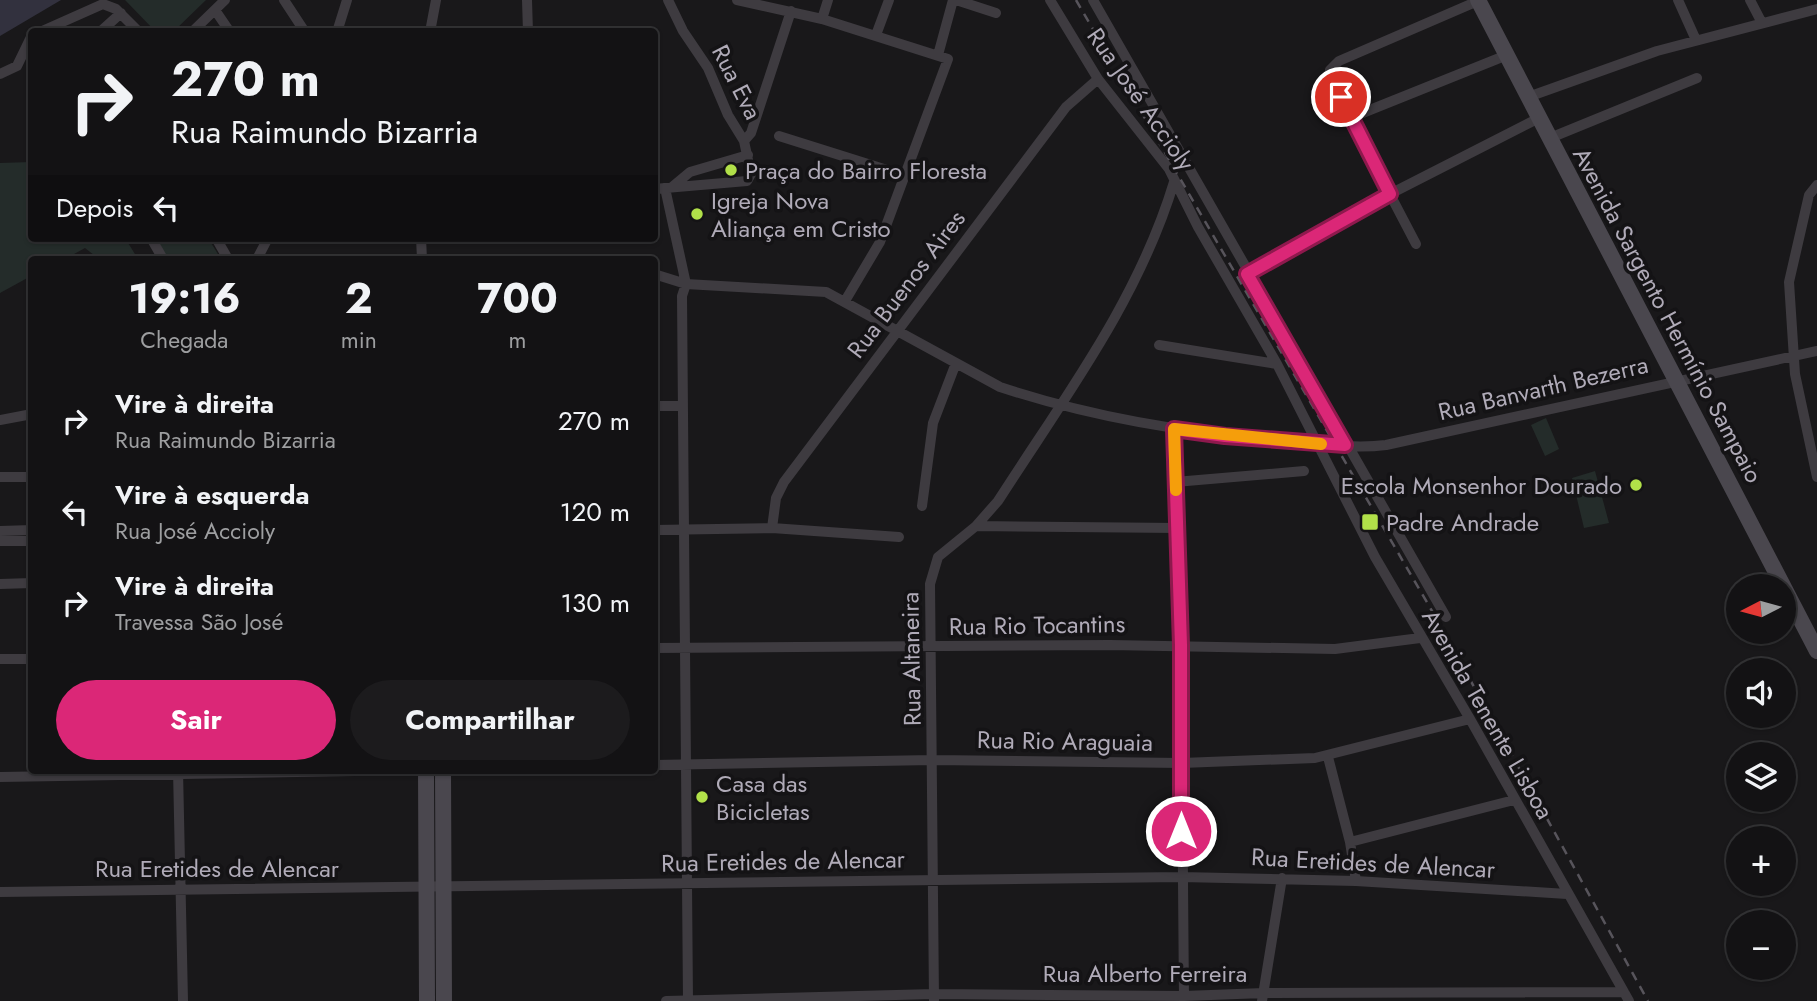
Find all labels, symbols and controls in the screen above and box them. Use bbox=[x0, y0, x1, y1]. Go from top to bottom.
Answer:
street label: Rua José Accioly bbox=[1079, 21, 1204, 178]
street label: Rua Eva bbox=[703, 38, 771, 126]
text: 270 m bbox=[171, 44, 320, 114]
icon: right bbox=[56, 56, 147, 147]
pin bbox=[1311, 67, 1371, 127]
icon: arrive bbox=[1322, 78, 1360, 116]
text: Rua Raimundo Bizarria bbox=[171, 109, 478, 155]
street label: Avenida Sargento Hermínio Sampaio bbox=[1564, 141, 1772, 489]
place label: Praça do Bairro Floresta bbox=[745, 153, 987, 188]
marker: Praça do Bairro Floresta bbox=[723, 162, 739, 178]
place label: Igreja Nova Aliança em Cristo bbox=[711, 183, 891, 246]
text: Depois bbox=[56, 189, 133, 227]
icon: left bbox=[147, 189, 185, 227]
street label: Rua Buenos Aires bbox=[839, 203, 973, 365]
marker: Igreja Nova Aliança em Cristo bbox=[689, 206, 705, 222]
text: 19:16 bbox=[128, 268, 241, 329]
text: 2 bbox=[345, 268, 373, 329]
text: 700 bbox=[477, 268, 558, 329]
text: Chegada bbox=[140, 323, 228, 357]
text: min bbox=[341, 323, 377, 357]
text: m bbox=[508, 323, 526, 357]
street label: Rua Banvarth Bezerra bbox=[1435, 347, 1651, 429]
text: Vire à direita bbox=[115, 385, 274, 423]
icon: right bbox=[56, 402, 94, 440]
text: 270 m bbox=[558, 402, 630, 440]
text: Rua Raimundo Bizarria bbox=[115, 423, 336, 457]
place label: Escola Monsenhor Dourado bbox=[1341, 468, 1622, 503]
text: Vire à esquerda bbox=[115, 476, 310, 514]
marker: Escola Monsenhor Dourado bbox=[1628, 477, 1644, 493]
icon: left bbox=[56, 493, 94, 531]
text: 120 m bbox=[560, 493, 630, 531]
place label: Padre Andrade bbox=[1386, 505, 1539, 540]
marker: Padre Andrade bbox=[1360, 512, 1380, 532]
text: Rua José Accioly bbox=[115, 514, 275, 548]
text: Vire à direita bbox=[115, 567, 274, 605]
north arrow bbox=[1726, 574, 1796, 644]
map controls bbox=[1726, 574, 1796, 980]
icon: right bbox=[56, 584, 94, 622]
text: 130 m bbox=[560, 584, 630, 622]
street label: Rua Altaneira bbox=[892, 591, 930, 727]
street label: Avenida Tenente Lisboa bbox=[1413, 602, 1563, 826]
text: Travessa São José bbox=[115, 605, 283, 639]
street label: Rua Rio Tocantins bbox=[948, 606, 1126, 644]
button: sound bbox=[1726, 658, 1796, 728]
button: Sair bbox=[56, 680, 336, 760]
button: Compartilhar bbox=[350, 680, 630, 760]
street label: Rua Rio Araguaia bbox=[977, 722, 1153, 760]
button: layers bbox=[1726, 742, 1796, 812]
place label: Casa das Bicicletas bbox=[716, 766, 810, 829]
marker: Casa das Bicicletas bbox=[694, 789, 710, 805]
position arrow bbox=[1144, 794, 1218, 868]
button: + bbox=[1726, 826, 1796, 896]
street label: Rua Eretides de Alencar bbox=[1250, 839, 1496, 887]
street label: Rua Eretides de Alencar bbox=[661, 841, 906, 881]
street label: Rua Eretides de Alencar bbox=[95, 851, 340, 886]
button: − bbox=[1726, 910, 1796, 980]
street label: Rua Alberto Ferreira bbox=[1043, 956, 1247, 991]

